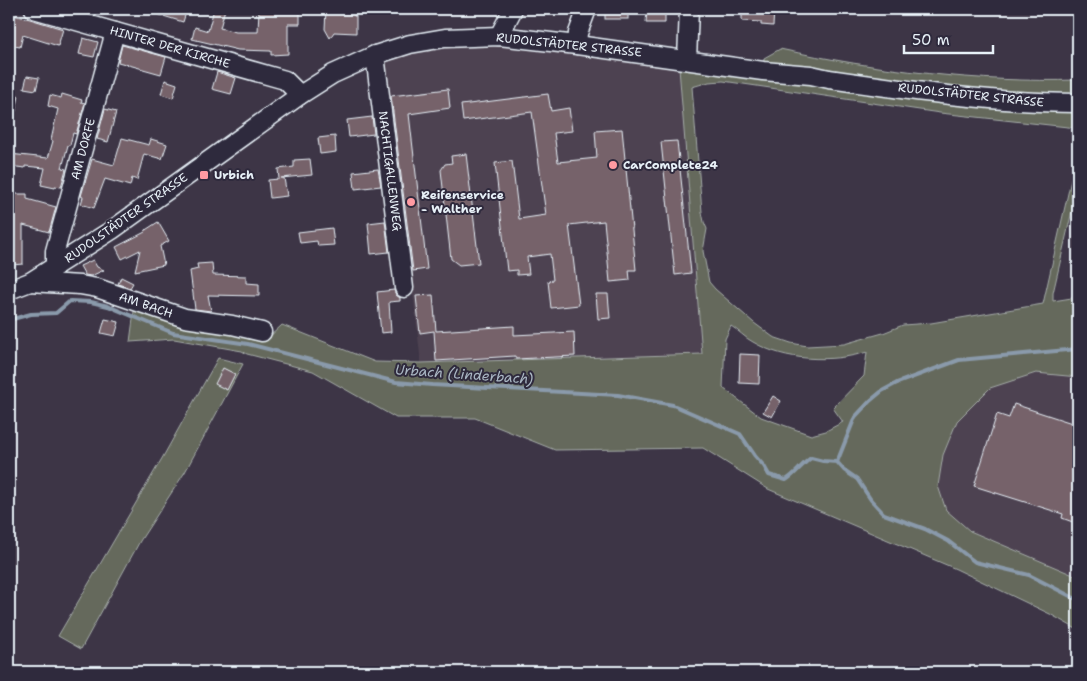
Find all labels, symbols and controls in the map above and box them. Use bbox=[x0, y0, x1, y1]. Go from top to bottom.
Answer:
street label: HINTER DER KIRCHE bbox=[108, 22, 232, 72]
scale bar bbox=[904, 22, 993, 54]
street label: RUDOLSTÄDTER STRASSE bbox=[495, 29, 643, 61]
text: 50 m bbox=[912, 30, 950, 50]
street label: RUDOLSTÄDTER STRASSE bbox=[897, 79, 1045, 111]
street label: NACHTIGALLENWEG bbox=[375, 110, 405, 232]
street label: AM DORFE bbox=[67, 116, 99, 182]
place label: CarComplete24 bbox=[623, 157, 718, 173]
marker: CarComplete24 bbox=[607, 159, 619, 171]
place label: Urbich bbox=[214, 167, 254, 183]
street label: RUDOLSTÄDTER STRASSE bbox=[61, 169, 191, 267]
marker: Urbich bbox=[198, 169, 210, 181]
place label: Reifenservice - Walther bbox=[421, 187, 504, 217]
marker: Reifenservice - Walther bbox=[405, 196, 417, 208]
street label: AM BACH bbox=[117, 288, 175, 322]
water label: Urbach (Linderbach) bbox=[394, 360, 534, 388]

